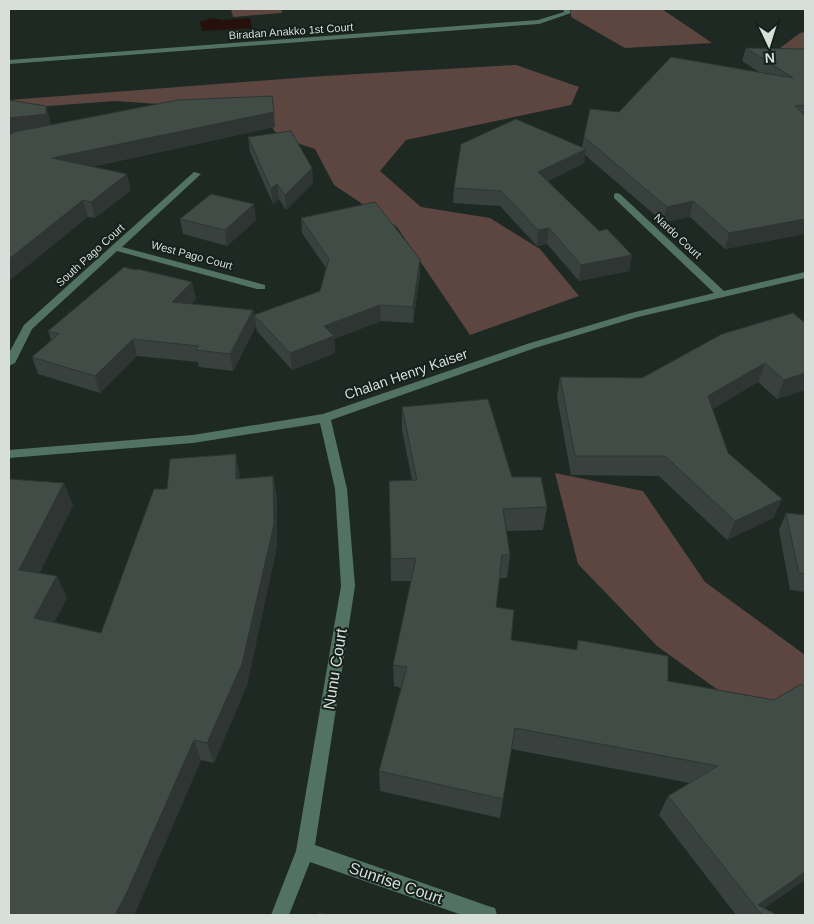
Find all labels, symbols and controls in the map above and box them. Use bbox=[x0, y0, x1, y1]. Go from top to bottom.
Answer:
north arrow bbox=[744, 20, 794, 70]
street label: Biradan Anakko 1st Court bbox=[228, 21, 354, 41]
text: N bbox=[764, 50, 776, 66]
street label: Nardo Court bbox=[652, 211, 704, 261]
street label: South Pago Court bbox=[53, 221, 127, 289]
street label: West Pago Court bbox=[150, 238, 234, 272]
street label: Chalan Henry Kaiser bbox=[342, 345, 470, 403]
street label: Nunu Court bbox=[320, 627, 350, 711]
street label: Sunrise Court bbox=[347, 859, 446, 907]

